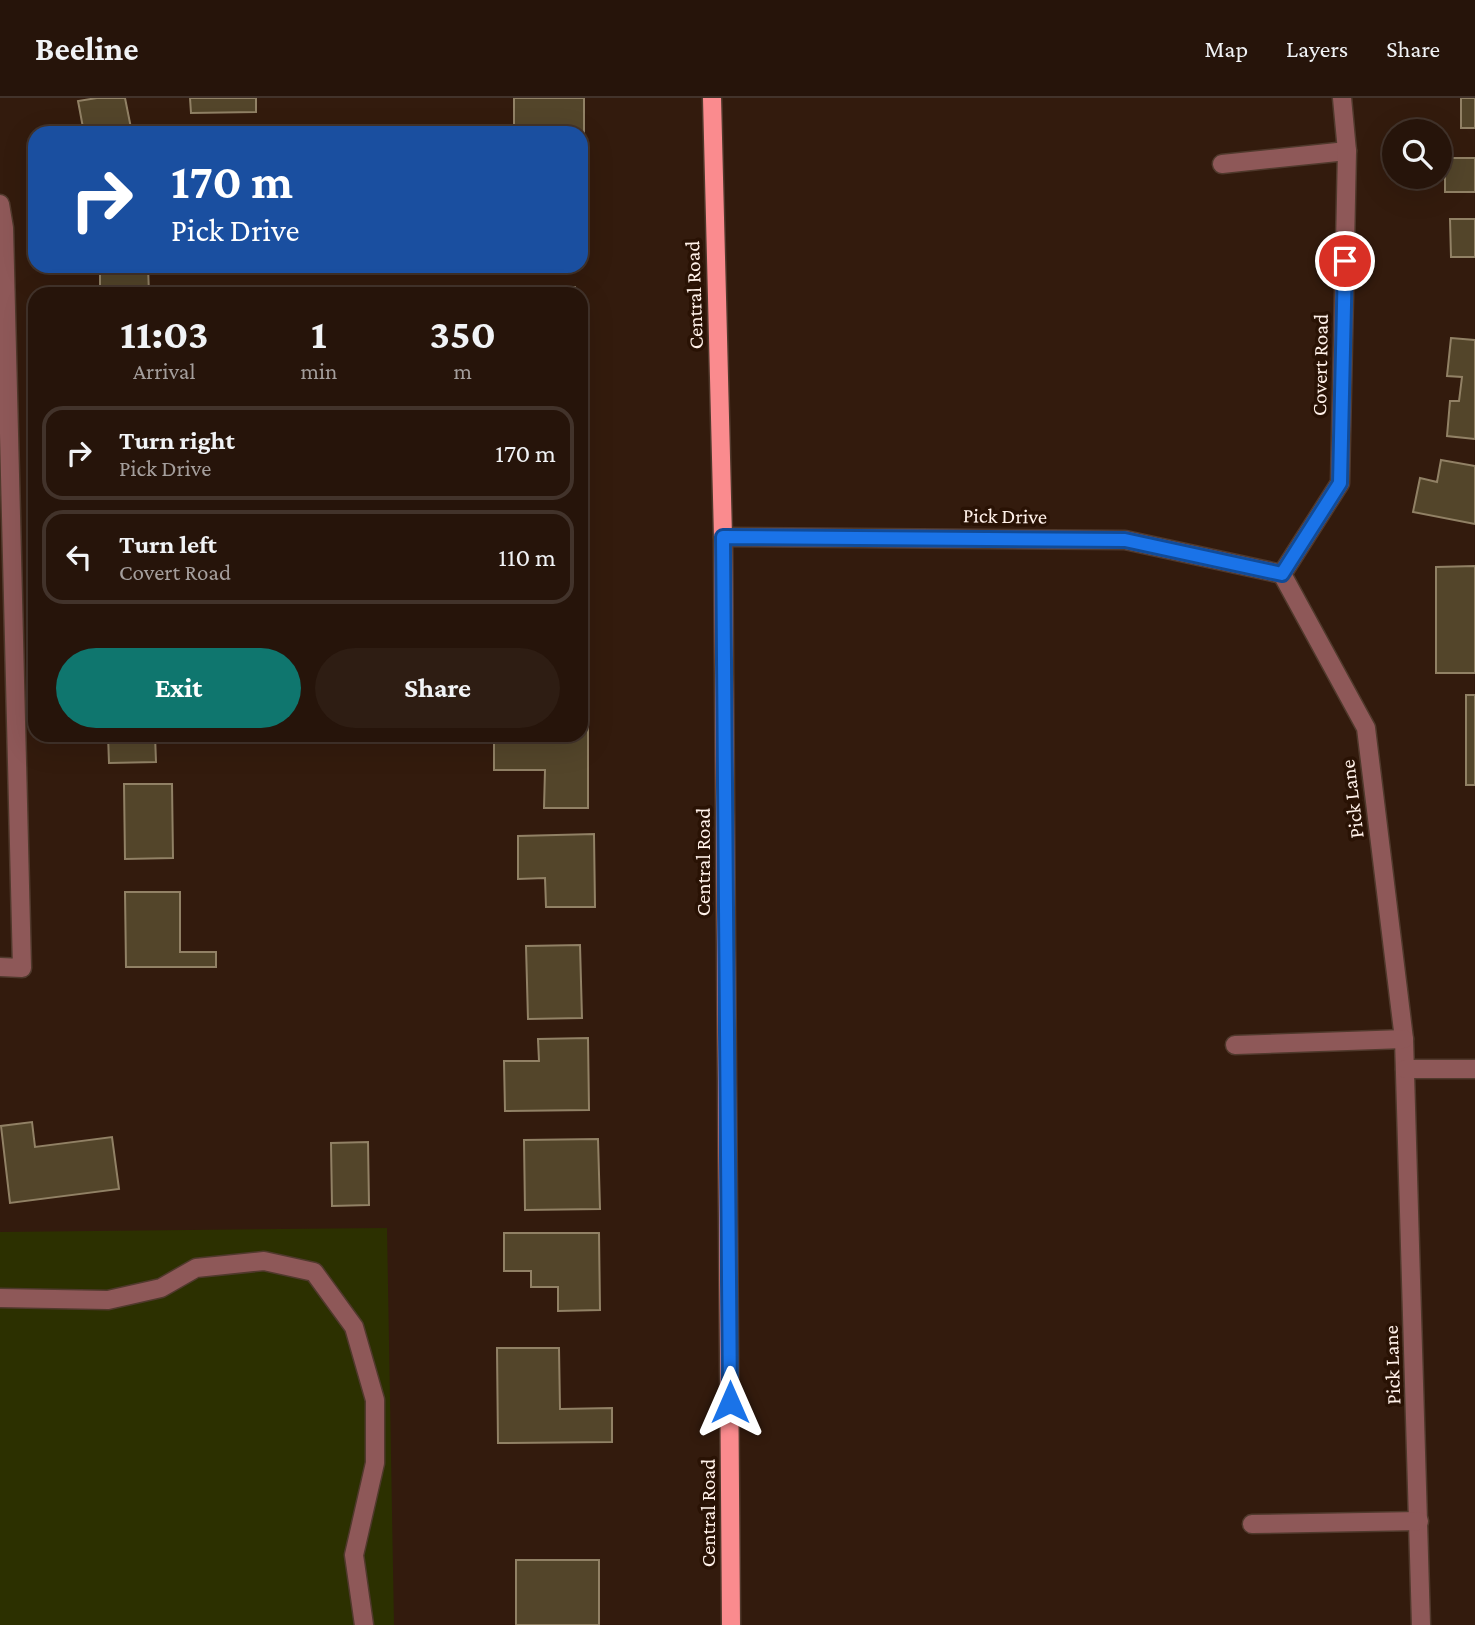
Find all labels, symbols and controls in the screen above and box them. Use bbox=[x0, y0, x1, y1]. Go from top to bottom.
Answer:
text: Beeline bbox=[35, 30, 139, 67]
text: Map bbox=[1204, 35, 1248, 62]
text: Layers bbox=[1286, 35, 1348, 62]
text: Share bbox=[1386, 35, 1440, 62]
map controls bbox=[1382, 119, 1452, 189]
button: search bbox=[1382, 119, 1452, 189]
icon: right bbox=[56, 154, 147, 245]
text: 170 m bbox=[171, 154, 293, 209]
text: Pick Drive bbox=[171, 212, 299, 248]
pin bbox=[1315, 231, 1375, 291]
street label: Central Road bbox=[680, 240, 708, 350]
icon: arrive bbox=[1326, 242, 1364, 280]
text: 11:03 bbox=[120, 310, 209, 357]
text: 1 bbox=[311, 310, 327, 357]
text: 350 bbox=[429, 310, 496, 357]
street label: Covert Road bbox=[1307, 314, 1333, 416]
text: Arrival bbox=[133, 358, 196, 384]
text: min bbox=[301, 358, 337, 384]
text: m bbox=[453, 358, 472, 384]
text: Turn right bbox=[119, 426, 235, 455]
icon: right bbox=[60, 434, 98, 472]
text: 170 m bbox=[495, 439, 556, 468]
text: Pick Drive bbox=[119, 455, 211, 481]
street label: Pick Drive bbox=[963, 503, 1047, 529]
text: Turn left bbox=[119, 530, 217, 559]
icon: left bbox=[60, 538, 98, 576]
text: 110 m bbox=[498, 543, 556, 572]
text: Covert Road bbox=[119, 559, 231, 585]
button: Exit bbox=[56, 648, 301, 728]
button: Share bbox=[315, 648, 560, 728]
street label: Pick Lane bbox=[1335, 758, 1369, 840]
street label: Central Road bbox=[691, 808, 715, 916]
street label: Pick Lane bbox=[1379, 1325, 1405, 1405]
position arrow bbox=[693, 1365, 767, 1439]
street label: Central Road bbox=[696, 1459, 720, 1567]

